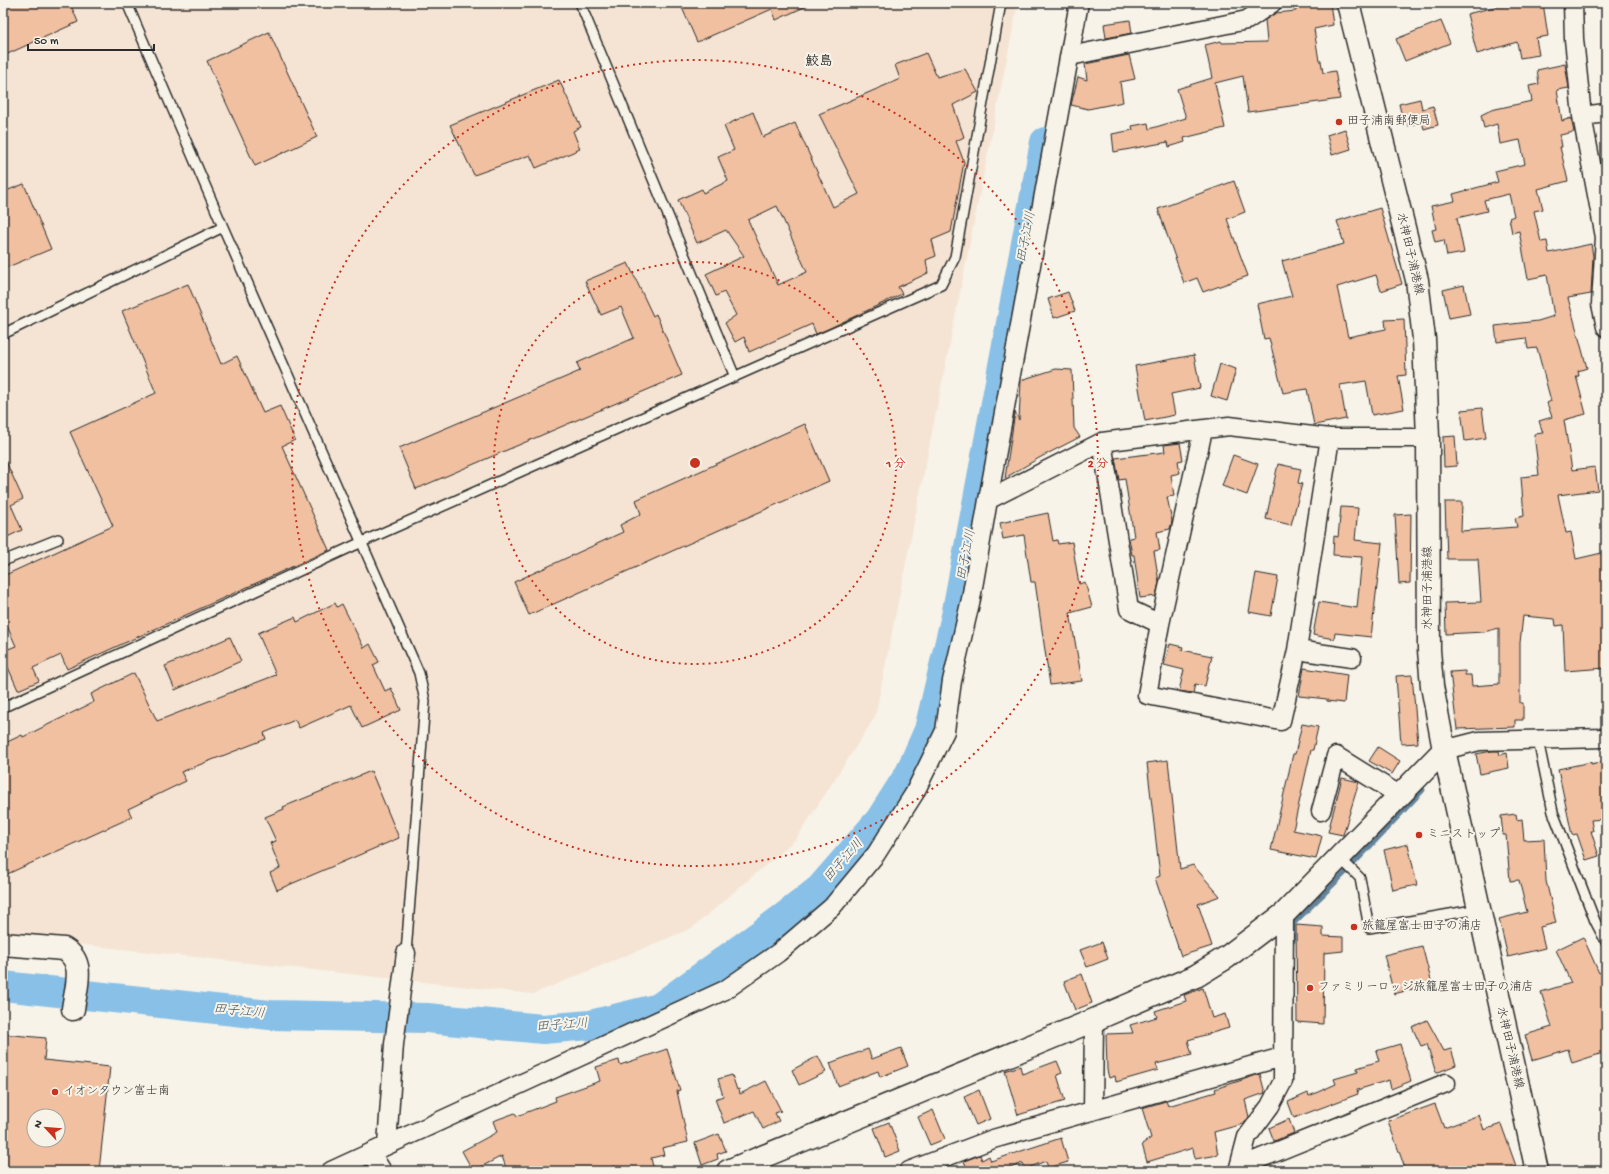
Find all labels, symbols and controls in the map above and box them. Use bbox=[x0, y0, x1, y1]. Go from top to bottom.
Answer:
scale bar bbox=[28, 26, 154, 52]
text: 50 m bbox=[34, 35, 59, 49]
district label: 鮫島 bbox=[805, 54, 833, 71]
place label: 田子浦南郵便局 bbox=[1347, 114, 1431, 129]
marker: 田子浦南郵便局 bbox=[1334, 117, 1344, 127]
water label: 田子江川 bbox=[1015, 210, 1039, 264]
street label: 水神田子浦港線 bbox=[1393, 211, 1426, 297]
centre of rings bbox=[688, 456, 702, 470]
text: 1 分 bbox=[885, 457, 906, 472]
text: 2 分 bbox=[1088, 457, 1108, 472]
water label: 田子江川 bbox=[955, 528, 979, 582]
street label: 水神田子浦港線 bbox=[1421, 546, 1436, 630]
place label: ミニストップ bbox=[1427, 827, 1500, 842]
marker: ミニストップ bbox=[1414, 830, 1424, 840]
water label: 田子江川 bbox=[821, 836, 867, 886]
place label: 旅籠屋富士田子の浦店 bbox=[1362, 919, 1482, 934]
marker: 旅籠屋富士田子の浦店 bbox=[1349, 922, 1359, 932]
place label: ファミリーロッジ旅籠屋富士田子の浦店 bbox=[1318, 980, 1534, 995]
marker: ファミリーロッジ旅籠屋富士田子の浦店 bbox=[1305, 983, 1315, 993]
water label: 田子江川 bbox=[212, 1002, 266, 1022]
street label: 水神田子浦港線 bbox=[1493, 1005, 1526, 1091]
water label: 田子江川 bbox=[536, 1017, 588, 1035]
place label: イオンタウン富士南 bbox=[63, 1084, 170, 1099]
marker: イオンタウン富士南 bbox=[50, 1087, 60, 1097]
north arrow bbox=[26, 1108, 66, 1148]
text: N bbox=[32, 1119, 46, 1130]

